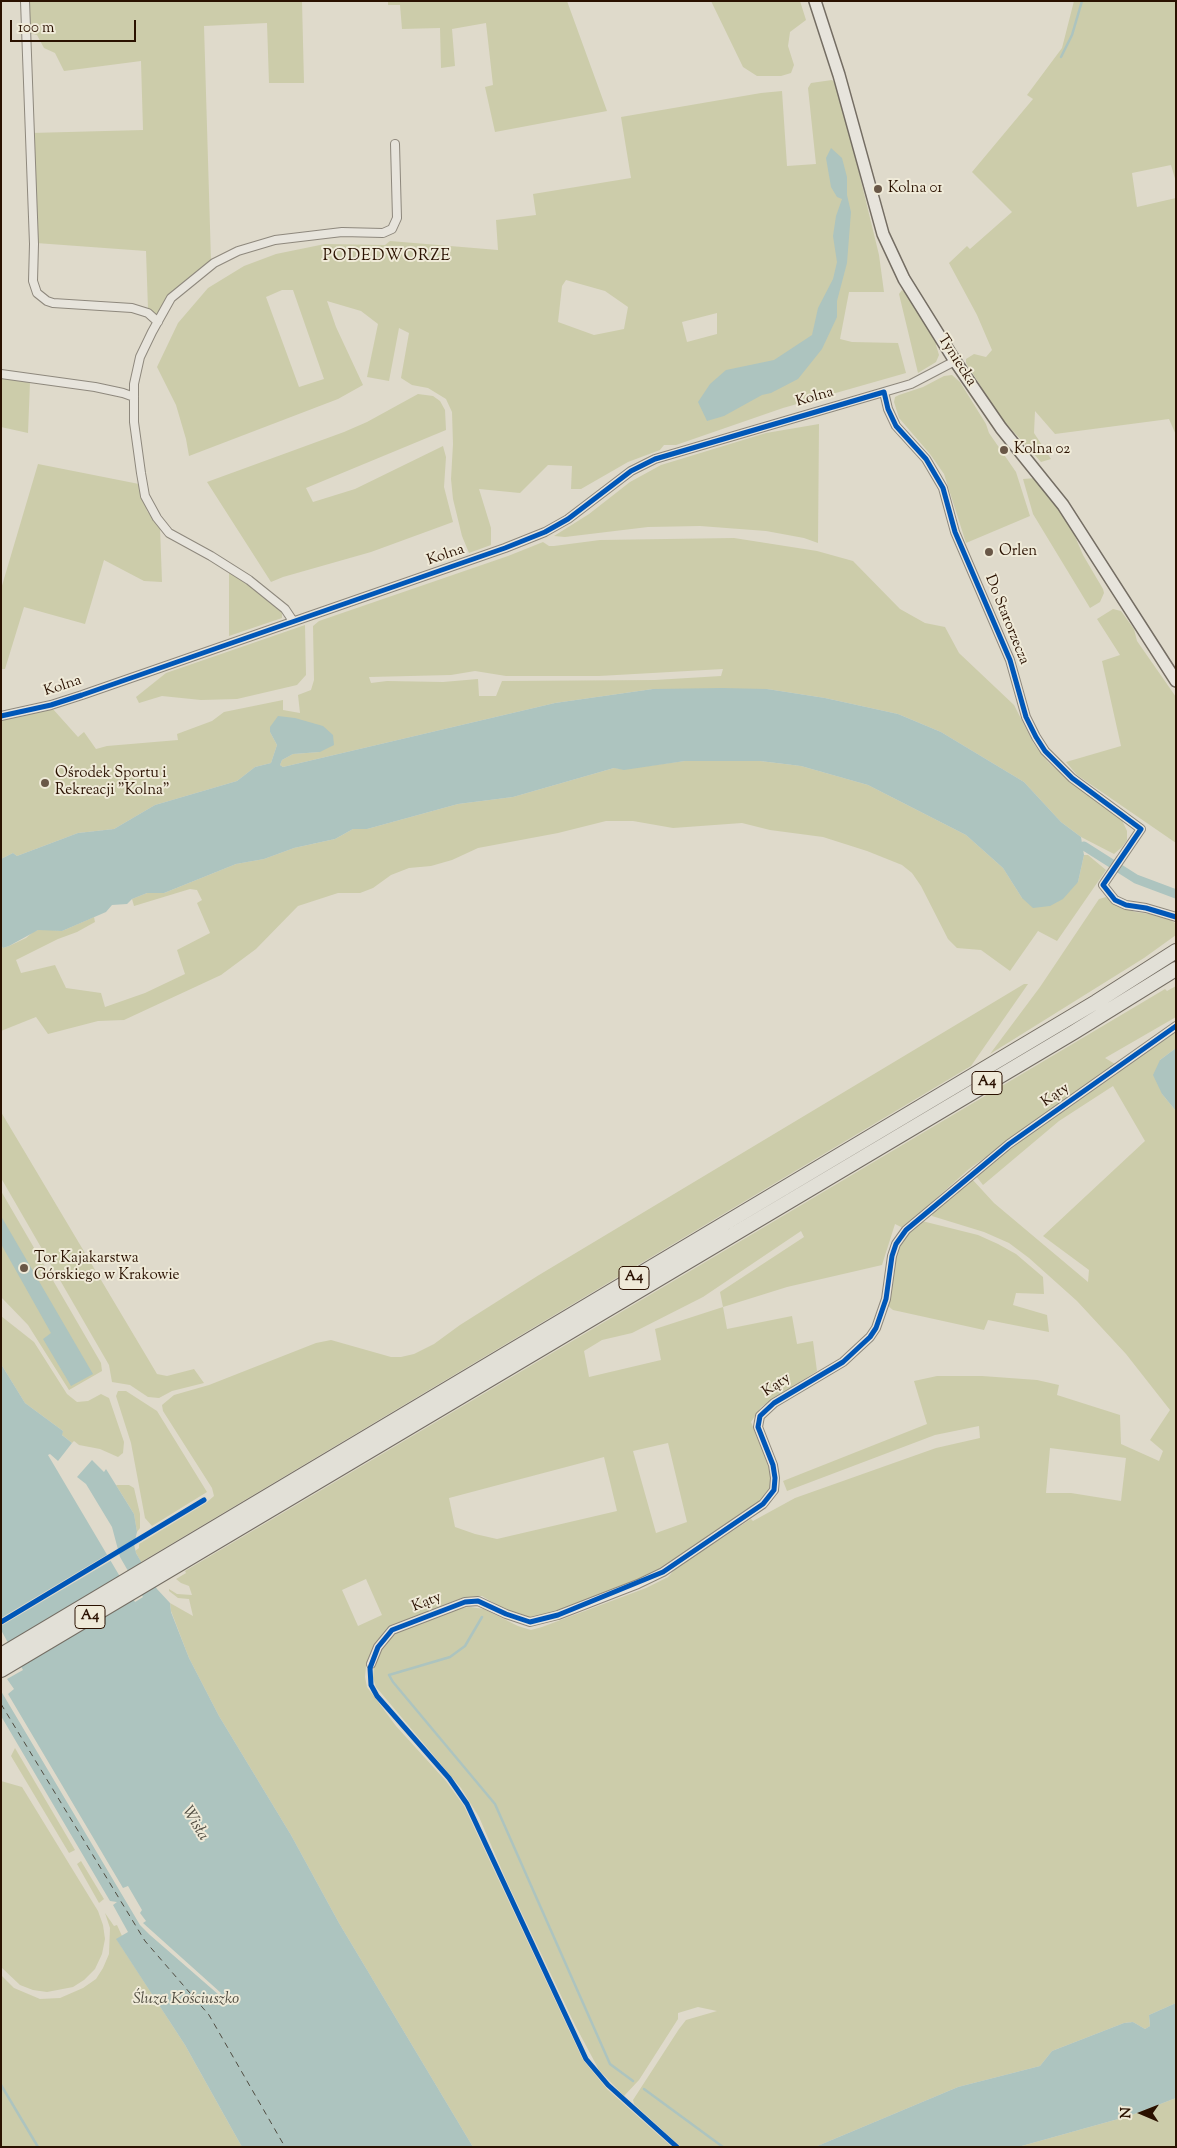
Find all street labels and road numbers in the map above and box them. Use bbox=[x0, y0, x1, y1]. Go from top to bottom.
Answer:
street label: Tyniecka bbox=[933, 332, 979, 390]
street label: Kolna bbox=[794, 384, 836, 412]
street label: Kolna bbox=[425, 541, 467, 571]
street label: Do Starorzecza bbox=[980, 572, 1032, 668]
street label: Kolna bbox=[42, 673, 84, 701]
road number: A4 bbox=[972, 1072, 1002, 1094]
street label: Kąty bbox=[1038, 1080, 1074, 1112]
road number: A4 bbox=[619, 1266, 649, 1290]
street label: Kąty bbox=[759, 1370, 795, 1402]
street label: Kąty bbox=[410, 1589, 444, 1617]
road number: A4 bbox=[75, 1605, 105, 1628]

